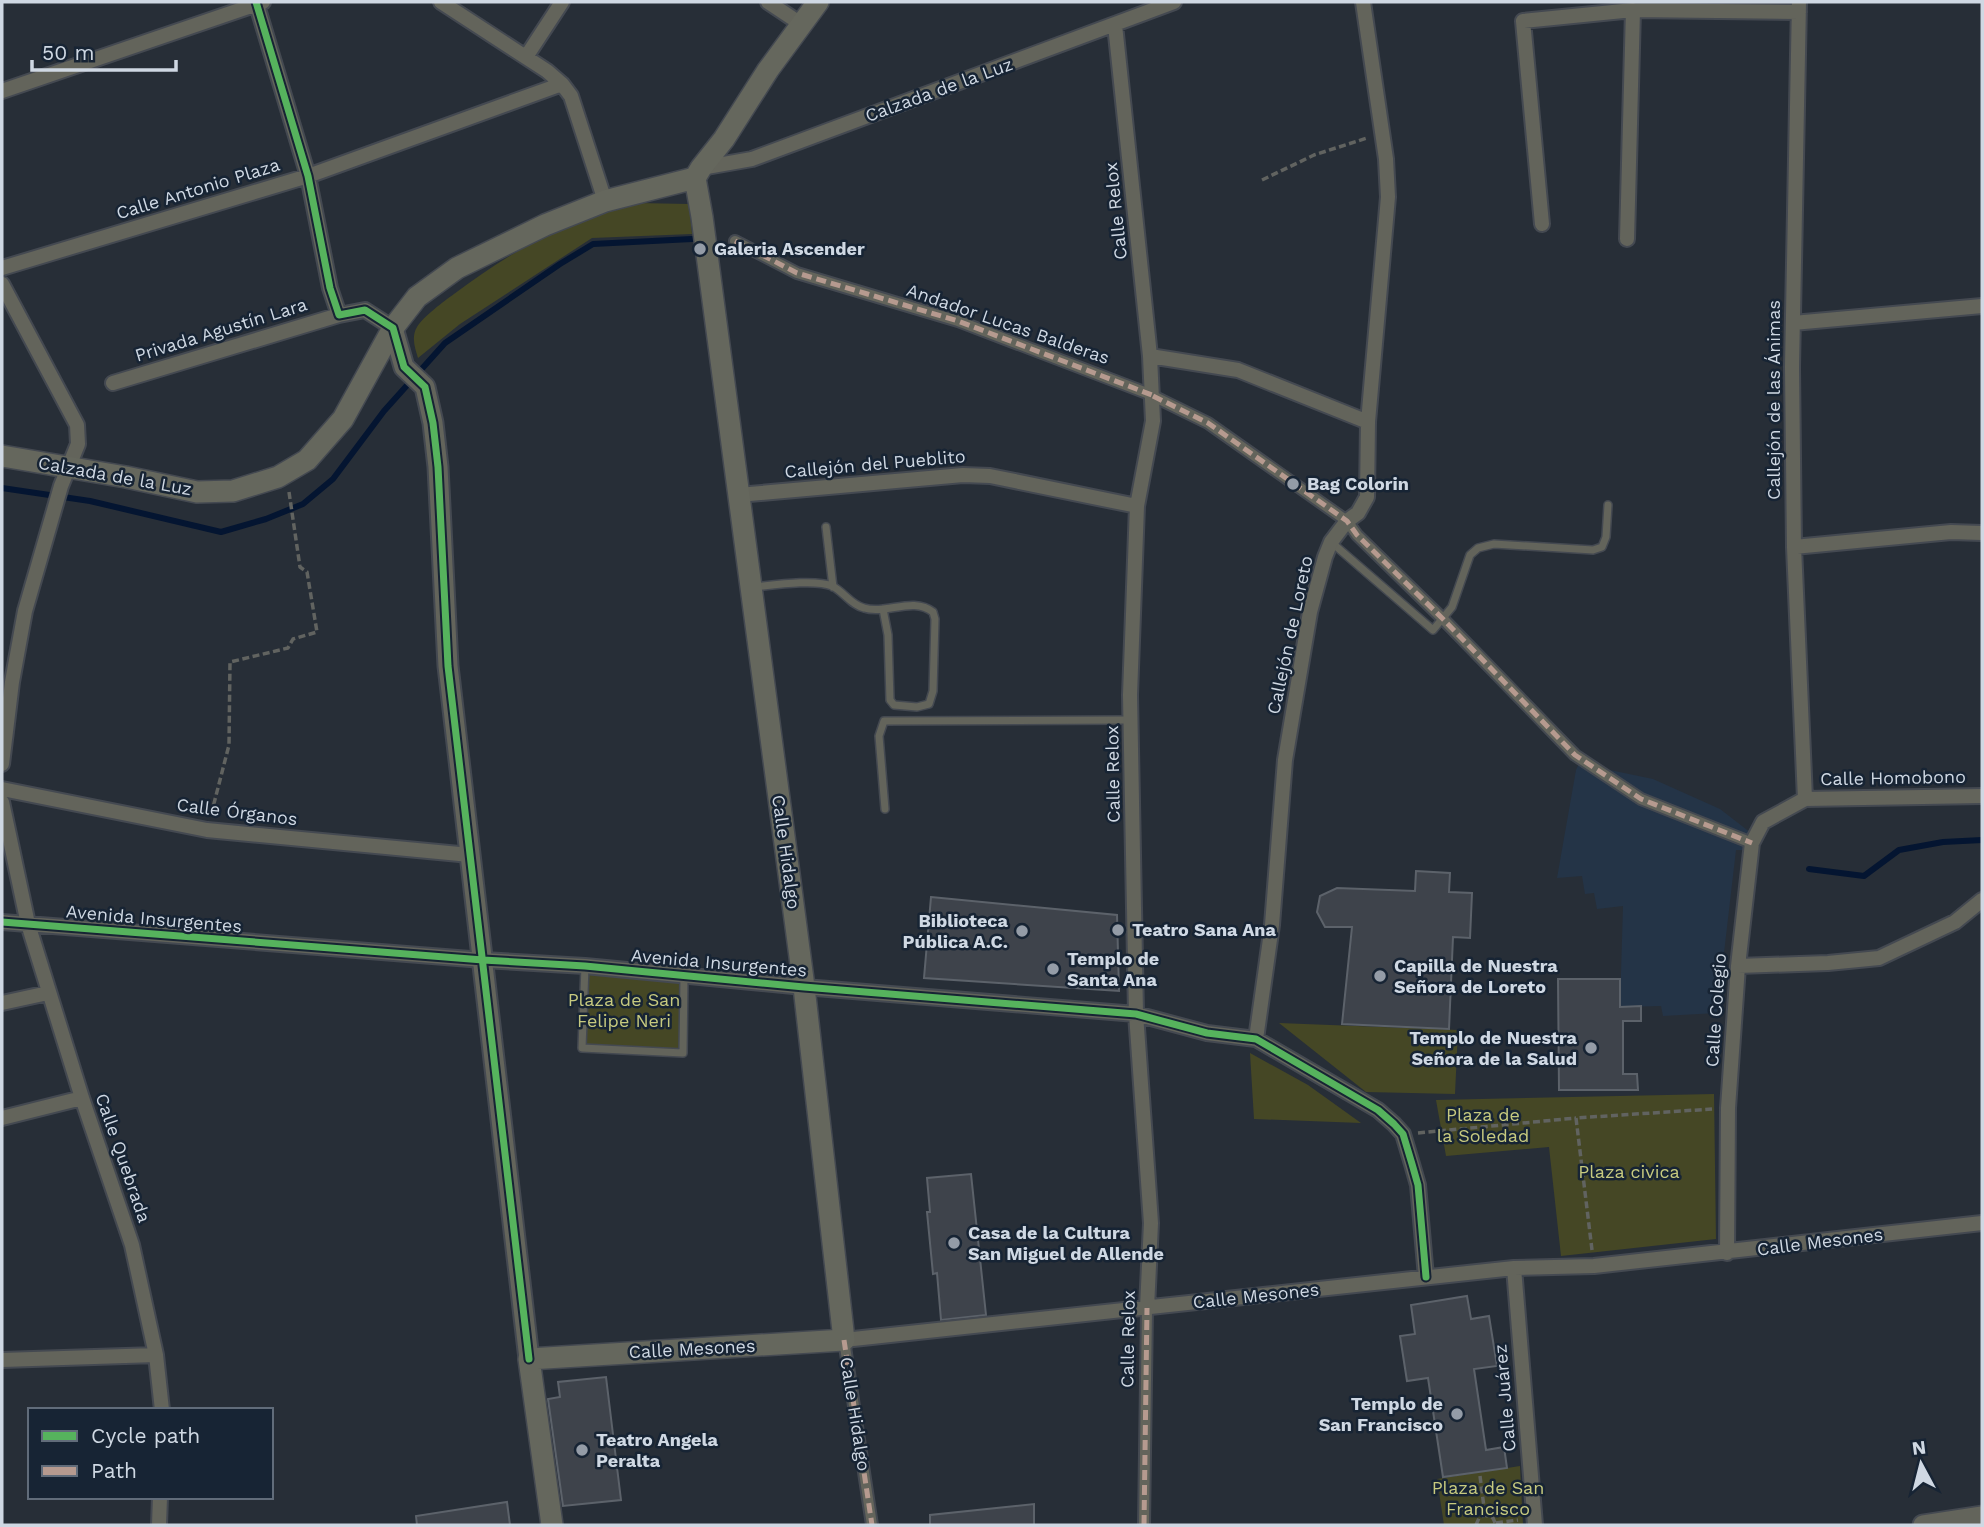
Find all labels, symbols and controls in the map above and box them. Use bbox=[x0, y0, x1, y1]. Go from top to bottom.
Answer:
scale bar bbox=[32, 28, 175, 72]
text: 50 m bbox=[42, 40, 94, 65]
street label: Calzada de la Luz bbox=[862, 53, 1016, 126]
street label: Calle Antonio Plaza bbox=[114, 154, 282, 223]
street label: Calle Relox bbox=[1100, 161, 1131, 261]
place label: Galeria Ascender bbox=[714, 238, 865, 259]
marker: Galeria Ascender bbox=[692, 241, 708, 257]
street label: Andador Lucas Balderas bbox=[904, 279, 1112, 368]
street label: Privada Agustín Lara bbox=[132, 293, 309, 366]
street label: Callejón de las Ánimas bbox=[1763, 300, 1784, 500]
street label: Callejón del Pueblito bbox=[783, 445, 966, 482]
street label: Calzada de la Luz bbox=[37, 452, 194, 499]
place label: Bag Colorin bbox=[1307, 473, 1409, 494]
marker: Bag Colorin bbox=[1285, 476, 1301, 492]
street label: Callejón de Loreto bbox=[1262, 554, 1317, 716]
street label: Calle Relox bbox=[1101, 725, 1124, 823]
street label: Calle Homobono bbox=[1820, 766, 1966, 789]
street label: Calle Hidalgo bbox=[768, 793, 805, 911]
street label: Calle Órganos bbox=[175, 794, 299, 829]
street label: Avenida Insurgentes bbox=[65, 900, 243, 937]
place label: Biblioteca Pública A.C. bbox=[903, 910, 1009, 952]
place label: Teatro Sana Ana bbox=[1132, 919, 1276, 940]
marker: Teatro Sana Ana bbox=[1110, 922, 1126, 938]
marker: Biblioteca Pública A.C. bbox=[1014, 923, 1030, 939]
street label: Avenida Insurgentes bbox=[630, 944, 808, 981]
place label: Templo de Santa Ana bbox=[1067, 948, 1159, 990]
street label: Calle Colegio bbox=[1701, 952, 1730, 1068]
place label: Capilla de Nuestra Señora de Loreto bbox=[1394, 955, 1558, 997]
marker: Templo de Santa Ana bbox=[1045, 961, 1061, 977]
marker: Capilla de Nuestra Señora de Loreto bbox=[1372, 968, 1388, 984]
park label: Plaza de San Felipe Neri bbox=[568, 989, 680, 1031]
place label: Templo de Nuestra Señora de la Salud bbox=[1409, 1027, 1578, 1069]
marker: Templo de Nuestra Señora de la Salud bbox=[1583, 1040, 1599, 1056]
street label: Calle Quebrada bbox=[92, 1091, 155, 1225]
park label: Plaza de la Soledad bbox=[1437, 1104, 1529, 1146]
park label: Plaza civica bbox=[1578, 1161, 1680, 1182]
place label: Casa de la Cultura San Miguel de Allende bbox=[968, 1222, 1164, 1264]
street label: Calle Mesones bbox=[1756, 1223, 1884, 1260]
marker: Casa de la Cultura San Miguel de Allende bbox=[946, 1235, 962, 1251]
street label: Calle Mesones bbox=[1192, 1278, 1320, 1313]
street label: Calle Relox bbox=[1116, 1290, 1139, 1388]
street label: Calle Mesones bbox=[628, 1335, 756, 1362]
street label: Calle Juárez bbox=[1489, 1343, 1520, 1453]
street label: Calle Hidalgo bbox=[836, 1355, 875, 1473]
place label: Templo de San Francisco bbox=[1319, 1393, 1443, 1435]
marker: Templo de San Francisco bbox=[1449, 1406, 1465, 1422]
legend bbox=[28, 1408, 273, 1499]
text: Cycle path bbox=[91, 1423, 200, 1448]
place label: Teatro Angela Peralta bbox=[596, 1429, 718, 1471]
north arrow bbox=[1886, 1429, 1956, 1499]
text: N bbox=[1911, 1435, 1927, 1460]
marker: Teatro Angela Peralta bbox=[574, 1442, 590, 1458]
text: Path bbox=[91, 1458, 137, 1483]
park label: Plaza de San Francisco bbox=[1432, 1477, 1544, 1519]

